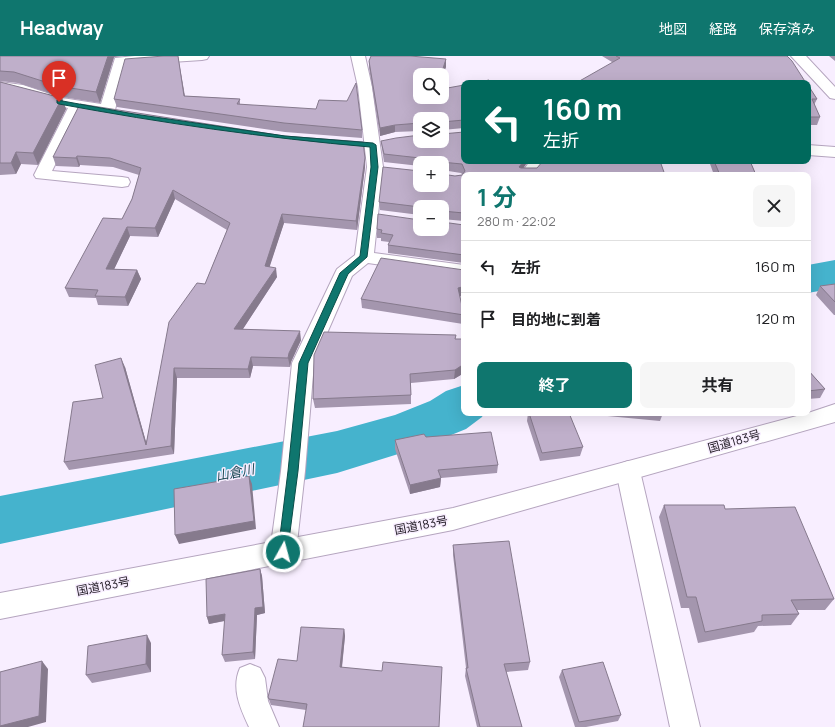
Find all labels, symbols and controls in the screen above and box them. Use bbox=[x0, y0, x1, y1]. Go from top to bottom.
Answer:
text: Headway bbox=[20, 15, 103, 41]
text: 地図 bbox=[659, 19, 687, 38]
text: 経路 bbox=[709, 19, 737, 38]
text: 保存済み bbox=[759, 19, 815, 38]
pin bbox=[42, 61, 76, 102]
icon: arrive bbox=[48, 67, 70, 89]
map controls bbox=[413, 68, 449, 236]
button: search bbox=[413, 68, 449, 104]
text: 160 m bbox=[543, 90, 622, 128]
icon: left bbox=[477, 96, 529, 148]
button: layers bbox=[413, 112, 449, 148]
text: 左折 bbox=[543, 128, 579, 152]
button: + bbox=[413, 156, 449, 192]
text: 1 分 bbox=[477, 180, 516, 213]
button: close bbox=[753, 185, 795, 227]
button: − bbox=[413, 200, 449, 236]
text: 280 m · 22:02 bbox=[477, 212, 556, 230]
icon: left bbox=[477, 256, 499, 278]
text: 160 m bbox=[755, 256, 795, 277]
text: 左折 bbox=[511, 257, 541, 278]
icon: arrive bbox=[477, 308, 499, 330]
text: 120 m bbox=[756, 308, 795, 329]
text: 目的地に到着 bbox=[511, 309, 601, 330]
button: 終了 bbox=[477, 362, 632, 408]
button: 共有 bbox=[640, 362, 795, 408]
street label: 国道183号 bbox=[706, 425, 762, 457]
water label: 山倉川 bbox=[214, 459, 258, 485]
street label: 国道183号 bbox=[393, 511, 449, 539]
position arrow bbox=[262, 531, 304, 573]
street label: 国道183号 bbox=[75, 572, 131, 600]

